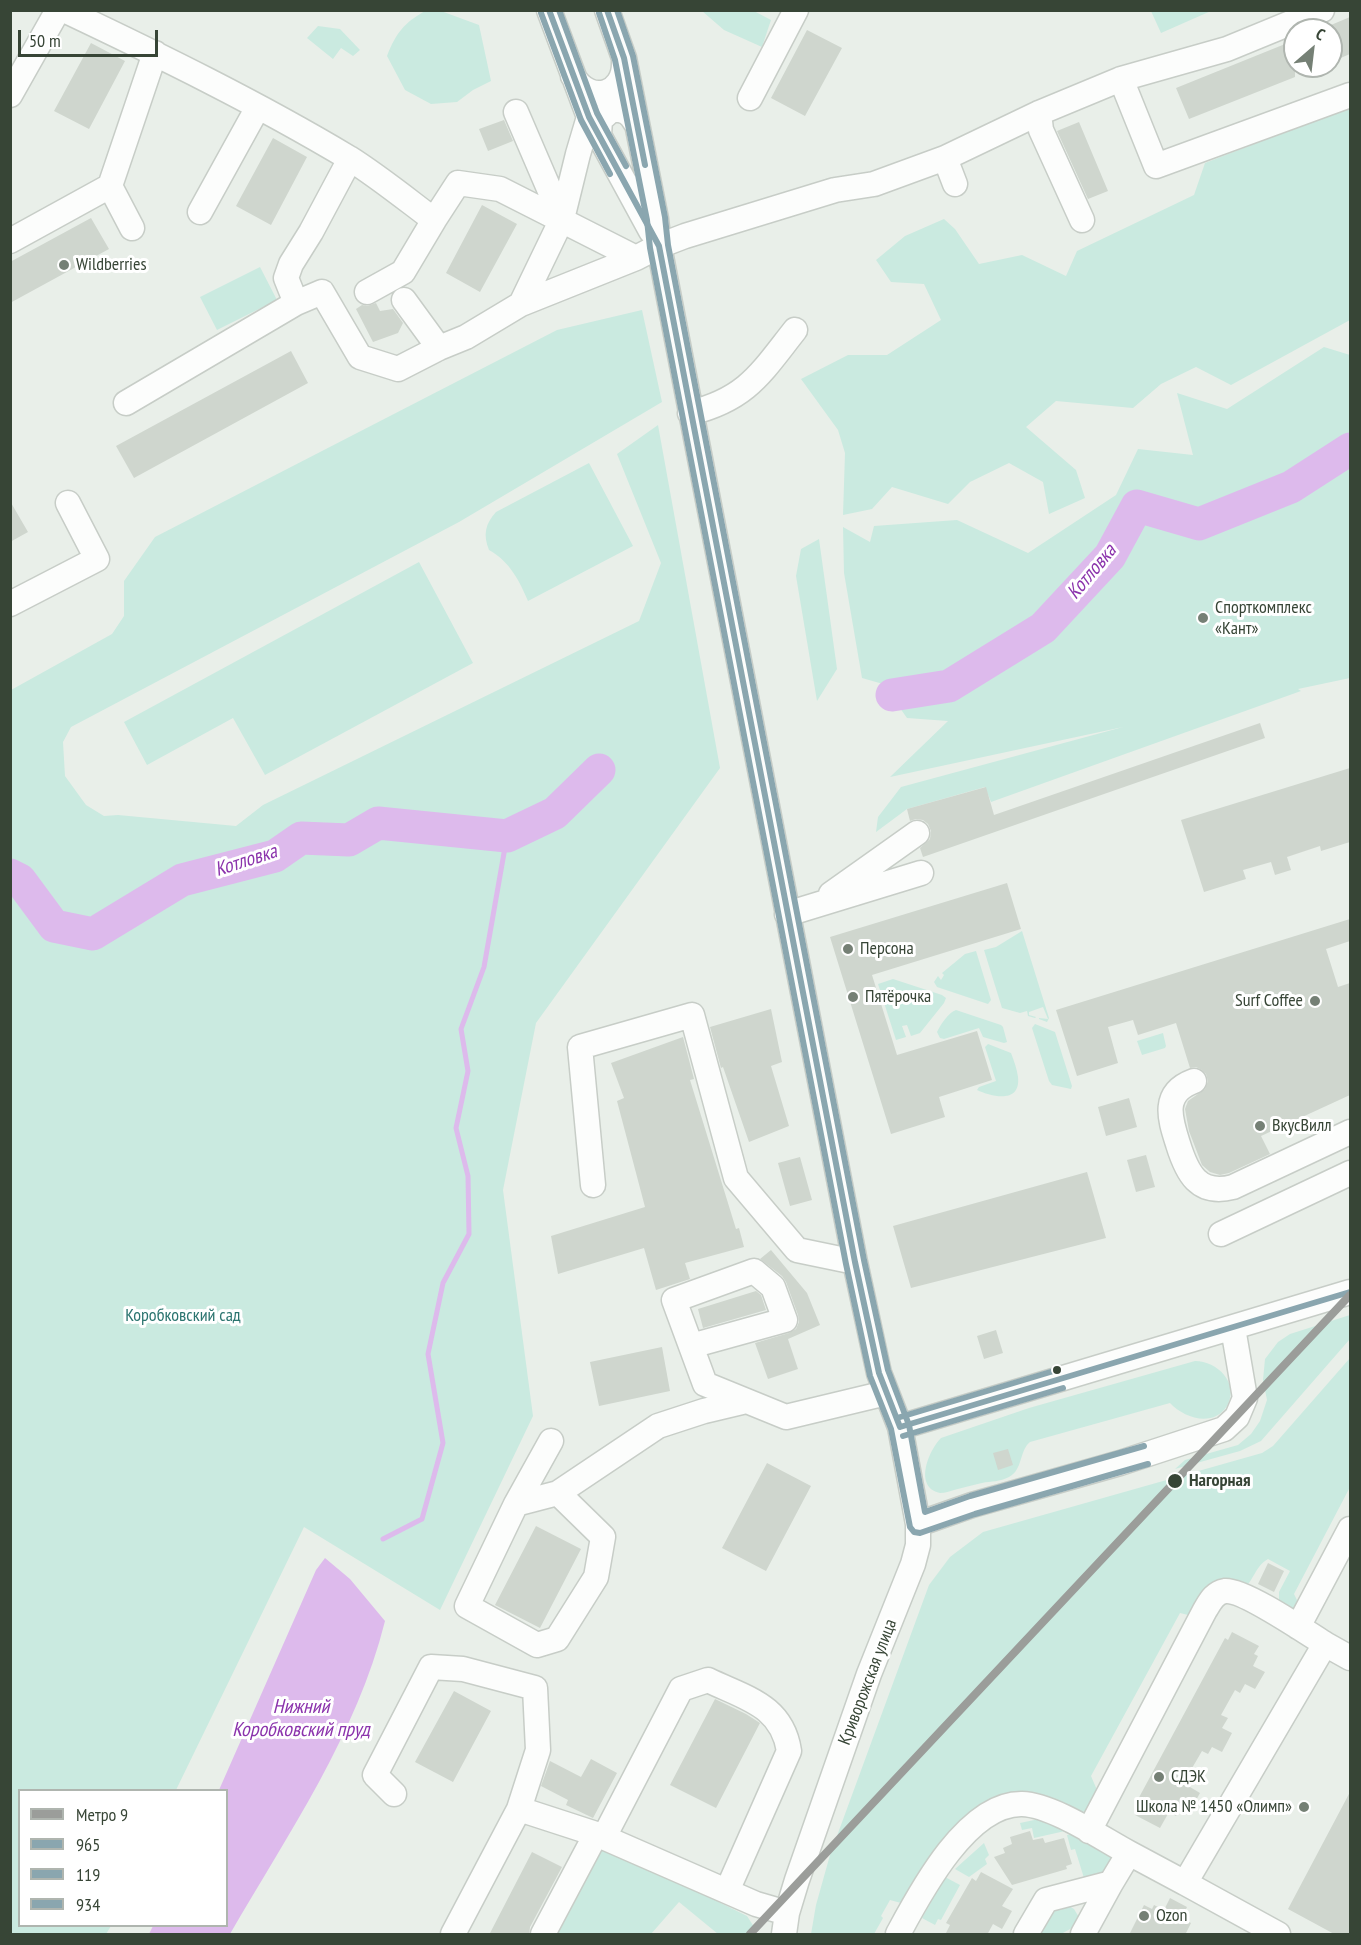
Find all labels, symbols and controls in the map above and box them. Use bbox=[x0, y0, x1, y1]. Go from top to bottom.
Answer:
scale bar bbox=[21, 18, 160, 56]
north arrow bbox=[1283, 18, 1343, 78]
text: С bbox=[1313, 23, 1328, 44]
text: 50 m bbox=[29, 29, 61, 52]
place label: Wildberries bbox=[76, 254, 147, 276]
marker: Wildberries bbox=[57, 258, 71, 272]
water label: Котловка bbox=[1062, 540, 1122, 604]
place label: Спорткомплекс «Кант» bbox=[1215, 597, 1312, 640]
marker: Спорткомплекс «Кант» bbox=[1196, 611, 1210, 625]
water label: Котловка bbox=[212, 840, 280, 882]
place label: Персона bbox=[860, 938, 914, 960]
marker: Персона bbox=[841, 942, 855, 956]
place label: Пятёрочка bbox=[865, 986, 931, 1008]
marker: Пятёрочка bbox=[846, 990, 860, 1004]
place label: Surf Coffee bbox=[1235, 990, 1303, 1012]
marker: Surf Coffee bbox=[1308, 994, 1322, 1008]
place label: ВкусВилл bbox=[1272, 1115, 1332, 1137]
marker: ВкусВилл bbox=[1253, 1119, 1267, 1133]
park label: Коробковский сад bbox=[125, 1305, 241, 1327]
unlabelled marker bbox=[1051, 1364, 1063, 1376]
place label: Нагорная bbox=[1189, 1470, 1251, 1492]
marker: Нагорная bbox=[1166, 1472, 1184, 1490]
street label: Криворожская улица bbox=[834, 1616, 902, 1748]
water label: Нижний Коробковский пруд bbox=[232, 1695, 370, 1742]
place label: СДЭК bbox=[1171, 1766, 1206, 1788]
marker: СДЭК bbox=[1152, 1770, 1166, 1784]
legend bbox=[18, 1789, 228, 1927]
place label: Школа № 1450 «Олимп» bbox=[1136, 1796, 1292, 1818]
marker: Школа № 1450 «Олимп» bbox=[1297, 1800, 1311, 1814]
text: Метро 9 bbox=[76, 1803, 128, 1826]
text: 965 bbox=[76, 1833, 100, 1856]
text: 119 bbox=[76, 1863, 100, 1886]
text: 934 bbox=[76, 1893, 100, 1916]
place label: Ozon bbox=[1156, 1905, 1188, 1927]
marker: Ozon bbox=[1137, 1909, 1151, 1923]

